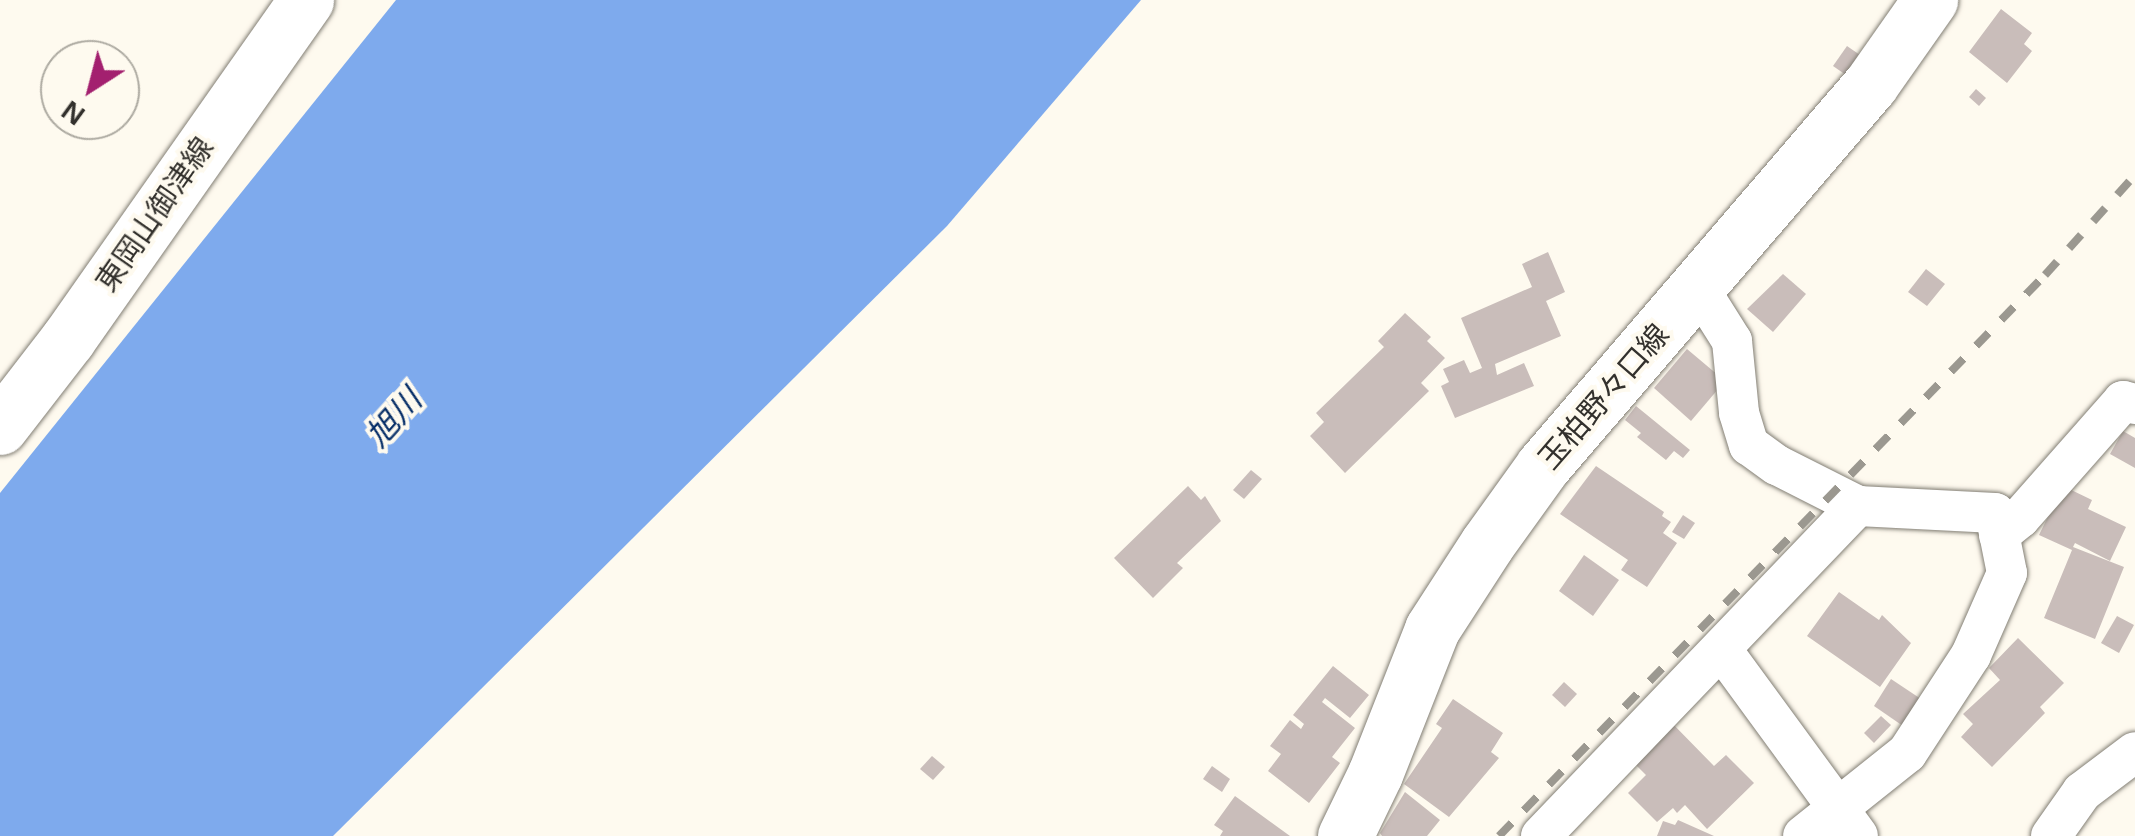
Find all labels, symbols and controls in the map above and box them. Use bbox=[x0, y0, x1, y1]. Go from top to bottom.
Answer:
north arrow bbox=[40, 40, 140, 140]
text: N bbox=[56, 95, 91, 132]
street label: 東岡山御津線 bbox=[89, 131, 221, 299]
street label: 玉柏野々口線 bbox=[1531, 317, 1677, 477]
water label: 旭川 bbox=[358, 381, 430, 455]

